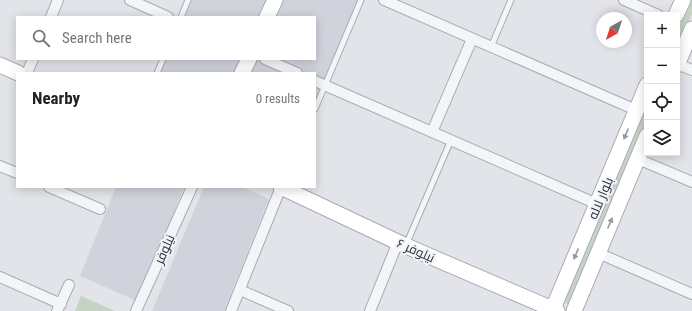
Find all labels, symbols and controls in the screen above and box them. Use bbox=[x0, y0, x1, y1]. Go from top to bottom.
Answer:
north arrow bbox=[596, 12, 632, 48]
map controls bbox=[644, 12, 680, 156]
button: + bbox=[644, 12, 680, 48]
search box bbox=[16, 16, 316, 60]
icon: search bbox=[30, 27, 52, 49]
text: Search here bbox=[62, 29, 132, 47]
button: − bbox=[644, 48, 680, 84]
button: locate bbox=[644, 84, 680, 120]
text: Nearby bbox=[32, 88, 80, 108]
text: 0 results bbox=[256, 91, 300, 106]
button: layers bbox=[644, 120, 680, 156]
one-way arrow bbox=[623, 128, 629, 140]
street label: بلوار لاله bbox=[585, 175, 616, 222]
one-way arrow bbox=[608, 217, 614, 229]
street label: نیلوفر bbox=[151, 232, 178, 267]
street label: نیلوفر ۶ bbox=[395, 236, 437, 265]
one-way arrow bbox=[573, 248, 579, 259]

